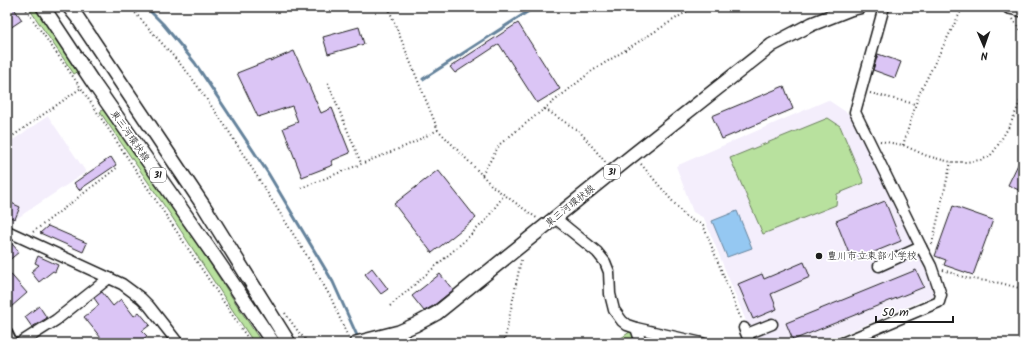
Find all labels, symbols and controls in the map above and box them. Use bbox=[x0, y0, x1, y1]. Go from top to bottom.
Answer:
north arrow bbox=[964, 26, 1004, 66]
text: N bbox=[980, 46, 988, 64]
street label: 東三河環状線 bbox=[106, 107, 154, 165]
road number: 31 bbox=[604, 165, 620, 179]
road number: 31 bbox=[150, 168, 166, 182]
street label: 東三河環状線 bbox=[542, 181, 598, 231]
place label: 豊川市立東部小学校 bbox=[827, 248, 917, 264]
marker: 豊川市立東部小学校 bbox=[814, 251, 824, 261]
scale bar bbox=[876, 298, 953, 324]
text: 50 m bbox=[882, 303, 909, 322]

